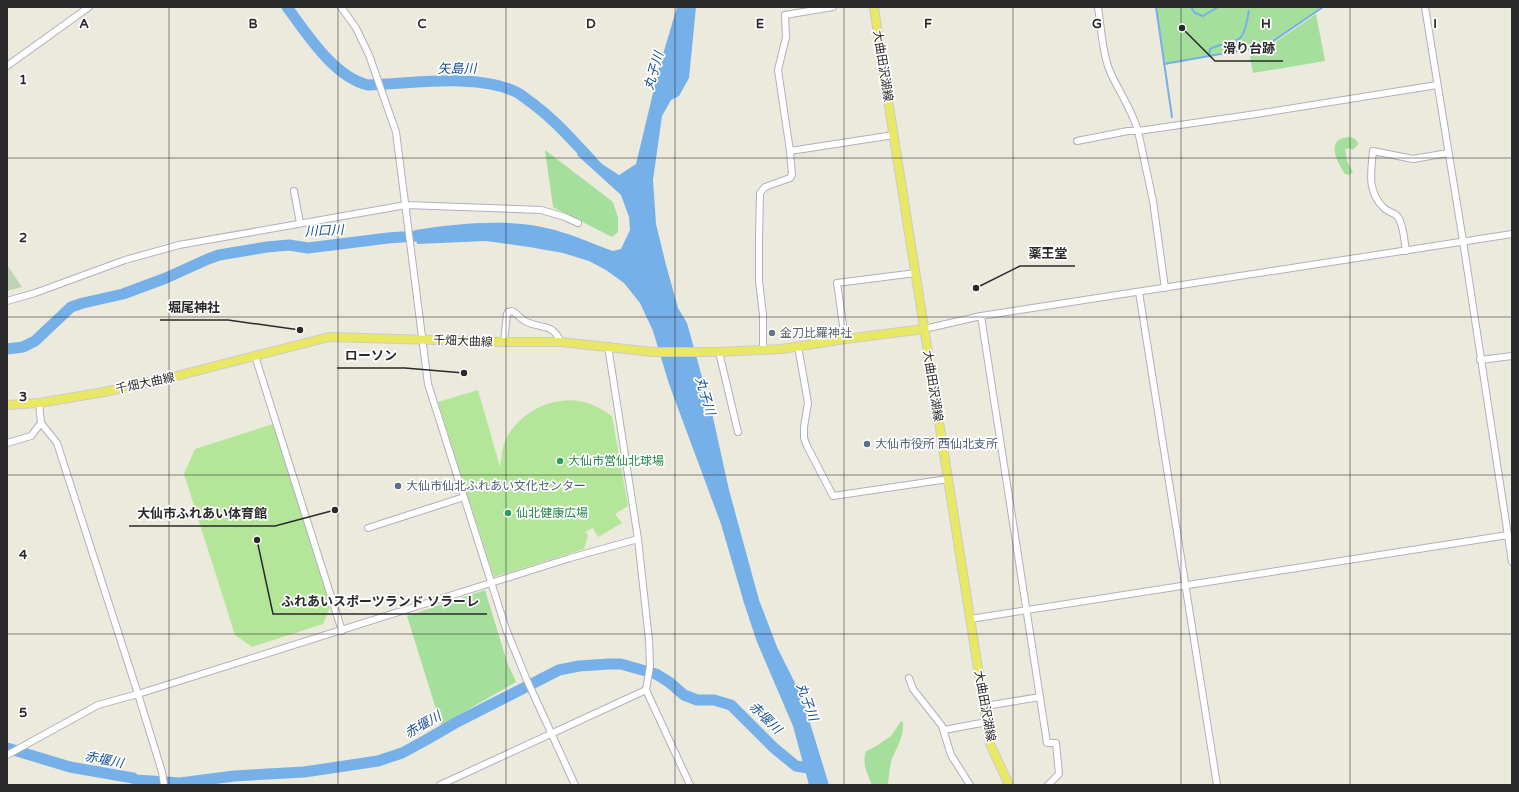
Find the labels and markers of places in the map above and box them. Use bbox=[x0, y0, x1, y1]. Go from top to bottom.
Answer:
callout: 滑り台跡 bbox=[1215, 36, 1283, 61]
callout: 薬王堂 bbox=[1020, 241, 1075, 266]
callout: 堀尾神社 bbox=[160, 295, 228, 320]
place label: 金刀比羅神社 bbox=[780, 326, 852, 340]
marker: 金刀比羅神社 bbox=[767, 328, 777, 338]
callout: ローソン bbox=[337, 343, 405, 368]
place label: 大仙市役所 西仙北支所 bbox=[875, 437, 998, 451]
marker: 大仙市役所 西仙北支所 bbox=[862, 439, 872, 449]
place label: 大仙市営仙北球場 bbox=[568, 454, 664, 468]
marker: 大仙市営仙北球場 bbox=[555, 456, 565, 466]
place label: 大仙市仙北ふれあい文化センター bbox=[406, 479, 586, 493]
marker: 大仙市仙北ふれあい文化センター bbox=[393, 481, 403, 491]
callout: 大仙市ふれあい体育館 bbox=[129, 501, 275, 526]
place label: 仙北健康広場 bbox=[516, 506, 588, 520]
marker: 仙北健康広場 bbox=[503, 508, 513, 518]
callout: ふれあいスポーツランド ソラーレ bbox=[273, 589, 487, 614]

